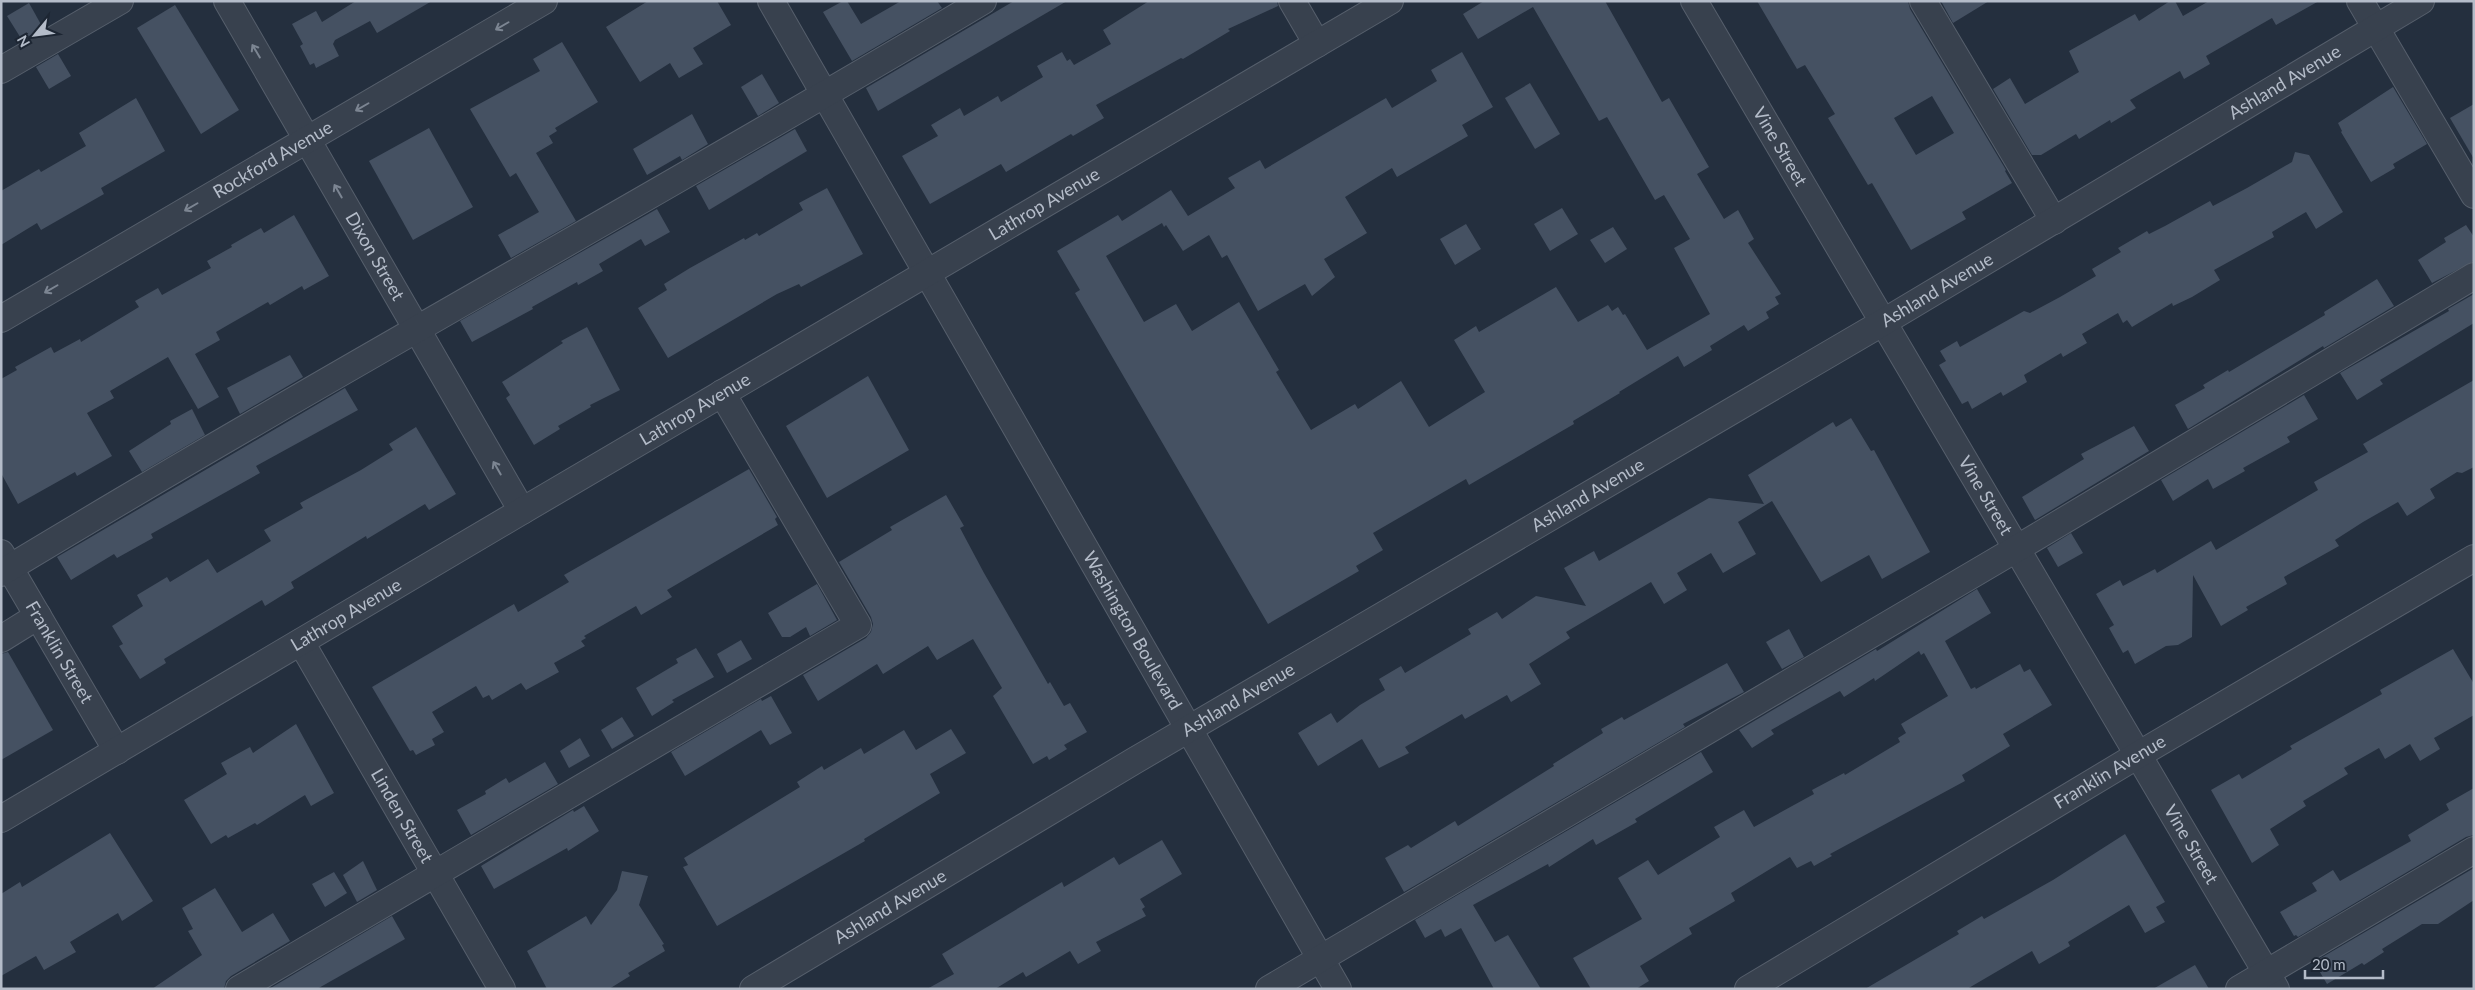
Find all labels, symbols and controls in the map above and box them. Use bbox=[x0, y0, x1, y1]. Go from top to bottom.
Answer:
north arrow bbox=[10, 10, 60, 60]
one-way arrow bbox=[496, 21, 510, 31]
text: N bbox=[13, 33, 33, 50]
street label: Ashland Avenue bbox=[2224, 39, 2344, 124]
one-way arrow bbox=[250, 44, 260, 58]
one-way arrow bbox=[355, 103, 369, 113]
street label: Vine Street bbox=[1749, 103, 1813, 190]
street label: Rockford Avenue bbox=[209, 115, 336, 203]
street label: Lathrop Avenue bbox=[984, 162, 1103, 244]
one-way arrow bbox=[333, 184, 342, 199]
one-way arrow bbox=[185, 203, 199, 213]
street label: Dixon Street bbox=[341, 208, 410, 305]
street label: Ashland Avenue bbox=[1876, 247, 1997, 331]
one-way arrow bbox=[45, 285, 59, 295]
street label: Lathrop Avenue bbox=[635, 367, 754, 450]
street label: Vine Street bbox=[1954, 452, 2018, 539]
street label: Ashland Avenue bbox=[1527, 453, 1648, 536]
one-way arrow bbox=[492, 462, 502, 476]
street label: Washington Boulevard bbox=[1079, 547, 1187, 713]
street label: Lathrop Avenue bbox=[286, 573, 405, 655]
street label: Franklin Street bbox=[22, 597, 99, 707]
street label: Ashland Avenue bbox=[1178, 657, 1298, 741]
street label: Franklin Avenue bbox=[2050, 729, 2169, 813]
street label: Linden Street bbox=[367, 764, 439, 867]
street label: Vine Street bbox=[2160, 800, 2224, 888]
street label: Ashland Avenue bbox=[830, 864, 950, 948]
scale bar bbox=[2305, 948, 2382, 980]
text: 20 m bbox=[2312, 955, 2346, 973]

